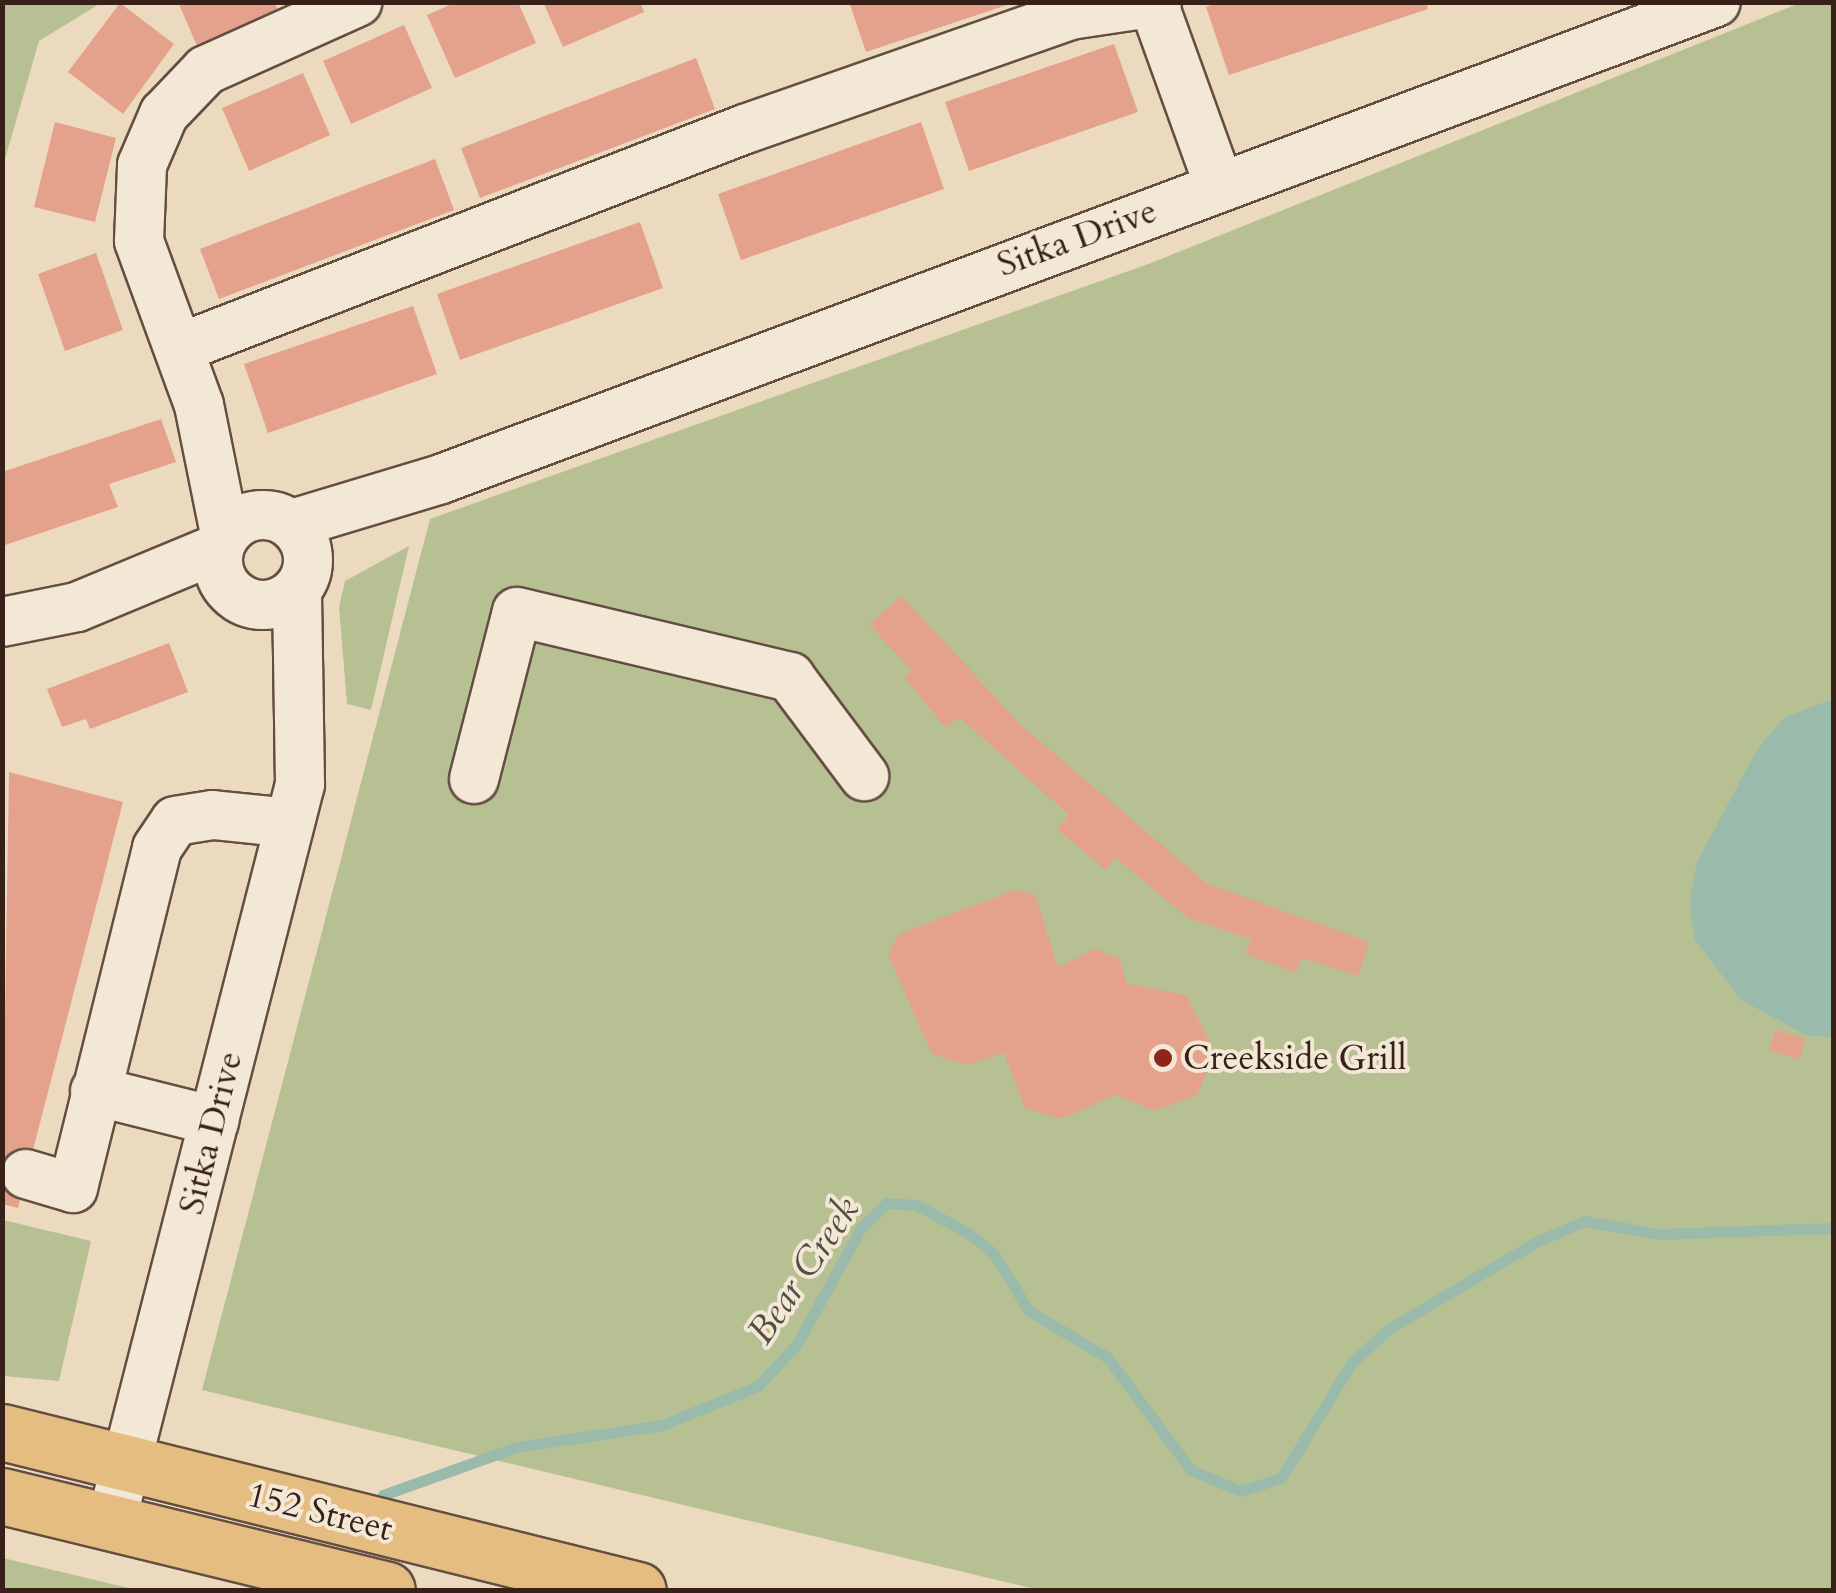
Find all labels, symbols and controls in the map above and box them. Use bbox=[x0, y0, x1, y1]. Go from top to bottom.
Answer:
street label: Sitka Drive bbox=[992, 190, 1162, 286]
place label: Creekside Grill bbox=[1183, 1037, 1407, 1079]
street label: Sitka Drive bbox=[171, 1047, 251, 1219]
marker: Creekside Grill bbox=[1152, 1047, 1174, 1069]
water label: Bear Creek bbox=[738, 1189, 870, 1353]
street label: 152 Street bbox=[243, 1474, 397, 1550]

